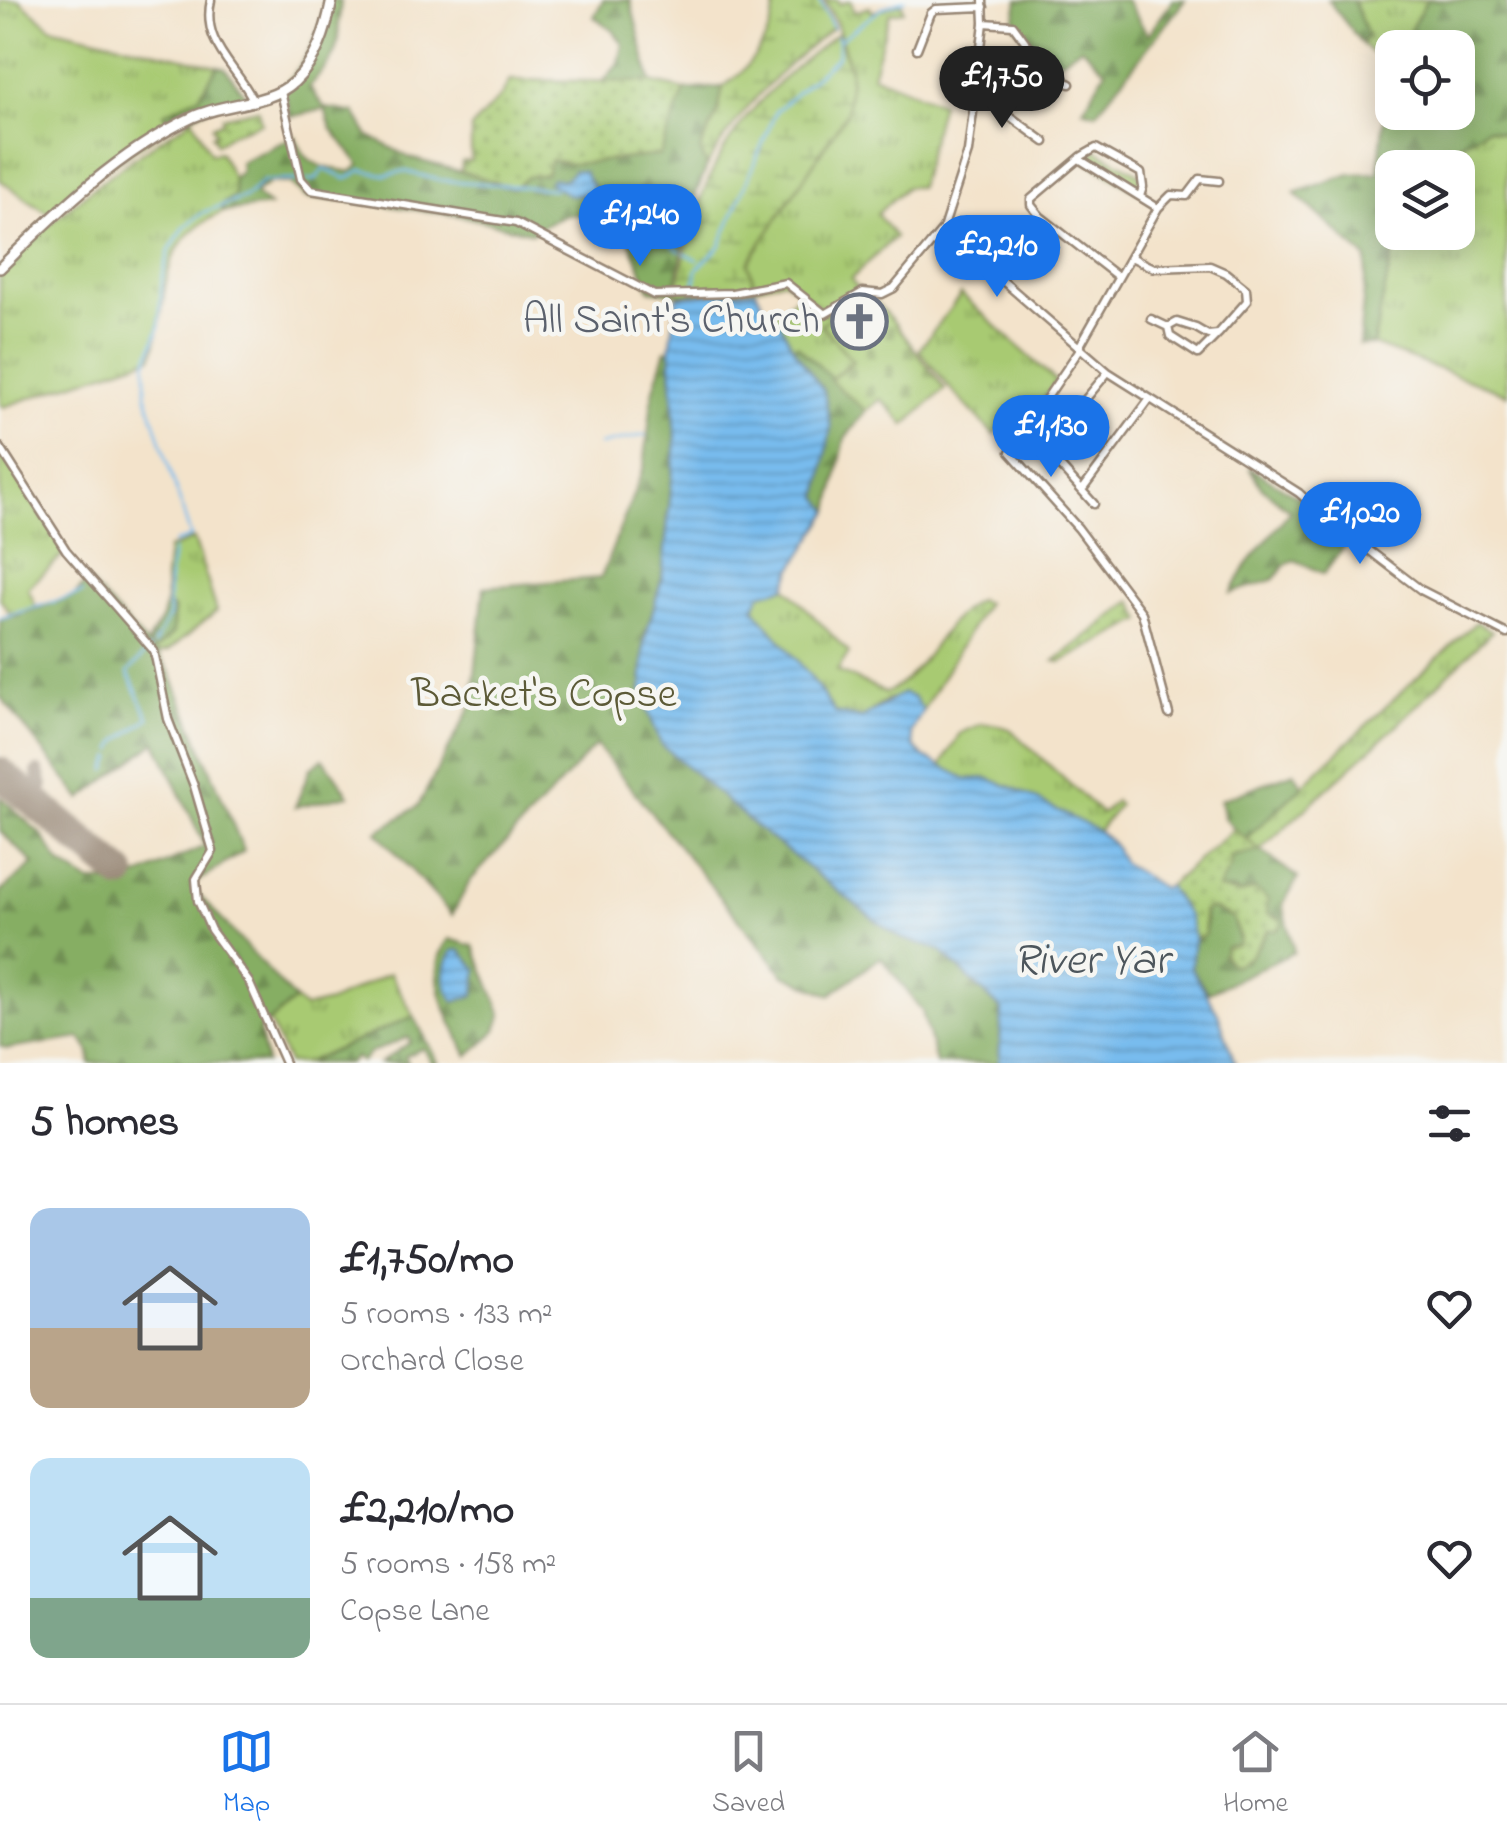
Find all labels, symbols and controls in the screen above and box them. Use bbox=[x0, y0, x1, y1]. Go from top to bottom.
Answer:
map controls bbox=[1375, 30, 1475, 250]
button: locate bbox=[1375, 30, 1475, 130]
pin: £1,750 bbox=[921, 46, 1083, 131]
text: £1,750 bbox=[961, 55, 1043, 102]
button: layers bbox=[1375, 150, 1475, 250]
pin: £1,240 bbox=[559, 184, 721, 269]
text: £1,240 bbox=[601, 193, 679, 240]
pin: £2,210 bbox=[916, 215, 1078, 300]
text: £2,210 bbox=[956, 224, 1038, 271]
place label: All Saint's Church bbox=[523, 291, 820, 352]
church icon: All Saint's Church bbox=[829, 291, 889, 351]
pin: £1,130 bbox=[970, 395, 1132, 480]
text: £1,130 bbox=[1014, 404, 1088, 451]
pin: £1,020 bbox=[1279, 482, 1441, 567]
text: £1,020 bbox=[1320, 491, 1400, 538]
park label: Backet's Copse bbox=[410, 665, 677, 726]
water label: River Yar bbox=[1013, 929, 1174, 995]
text: 5 homes bbox=[30, 1093, 179, 1154]
icon: filters bbox=[1422, 1096, 1477, 1151]
text: £1,750/mo bbox=[340, 1231, 514, 1292]
icon: home bbox=[110, 1248, 230, 1368]
icon: heart bbox=[1422, 1281, 1477, 1336]
text: 5 rooms · 133 m² bbox=[340, 1292, 552, 1339]
text: Orchard Close bbox=[340, 1339, 524, 1386]
text: £2,210/mo bbox=[340, 1481, 514, 1542]
icon: home bbox=[110, 1498, 230, 1618]
icon: heart bbox=[1422, 1531, 1477, 1586]
text: 5 rooms · 158 m² bbox=[340, 1542, 556, 1589]
text: Copse Lane bbox=[340, 1589, 489, 1636]
tab: Map bbox=[219, 1724, 274, 1825]
tab: Saved bbox=[712, 1724, 785, 1825]
tab: Home bbox=[1223, 1724, 1288, 1825]

